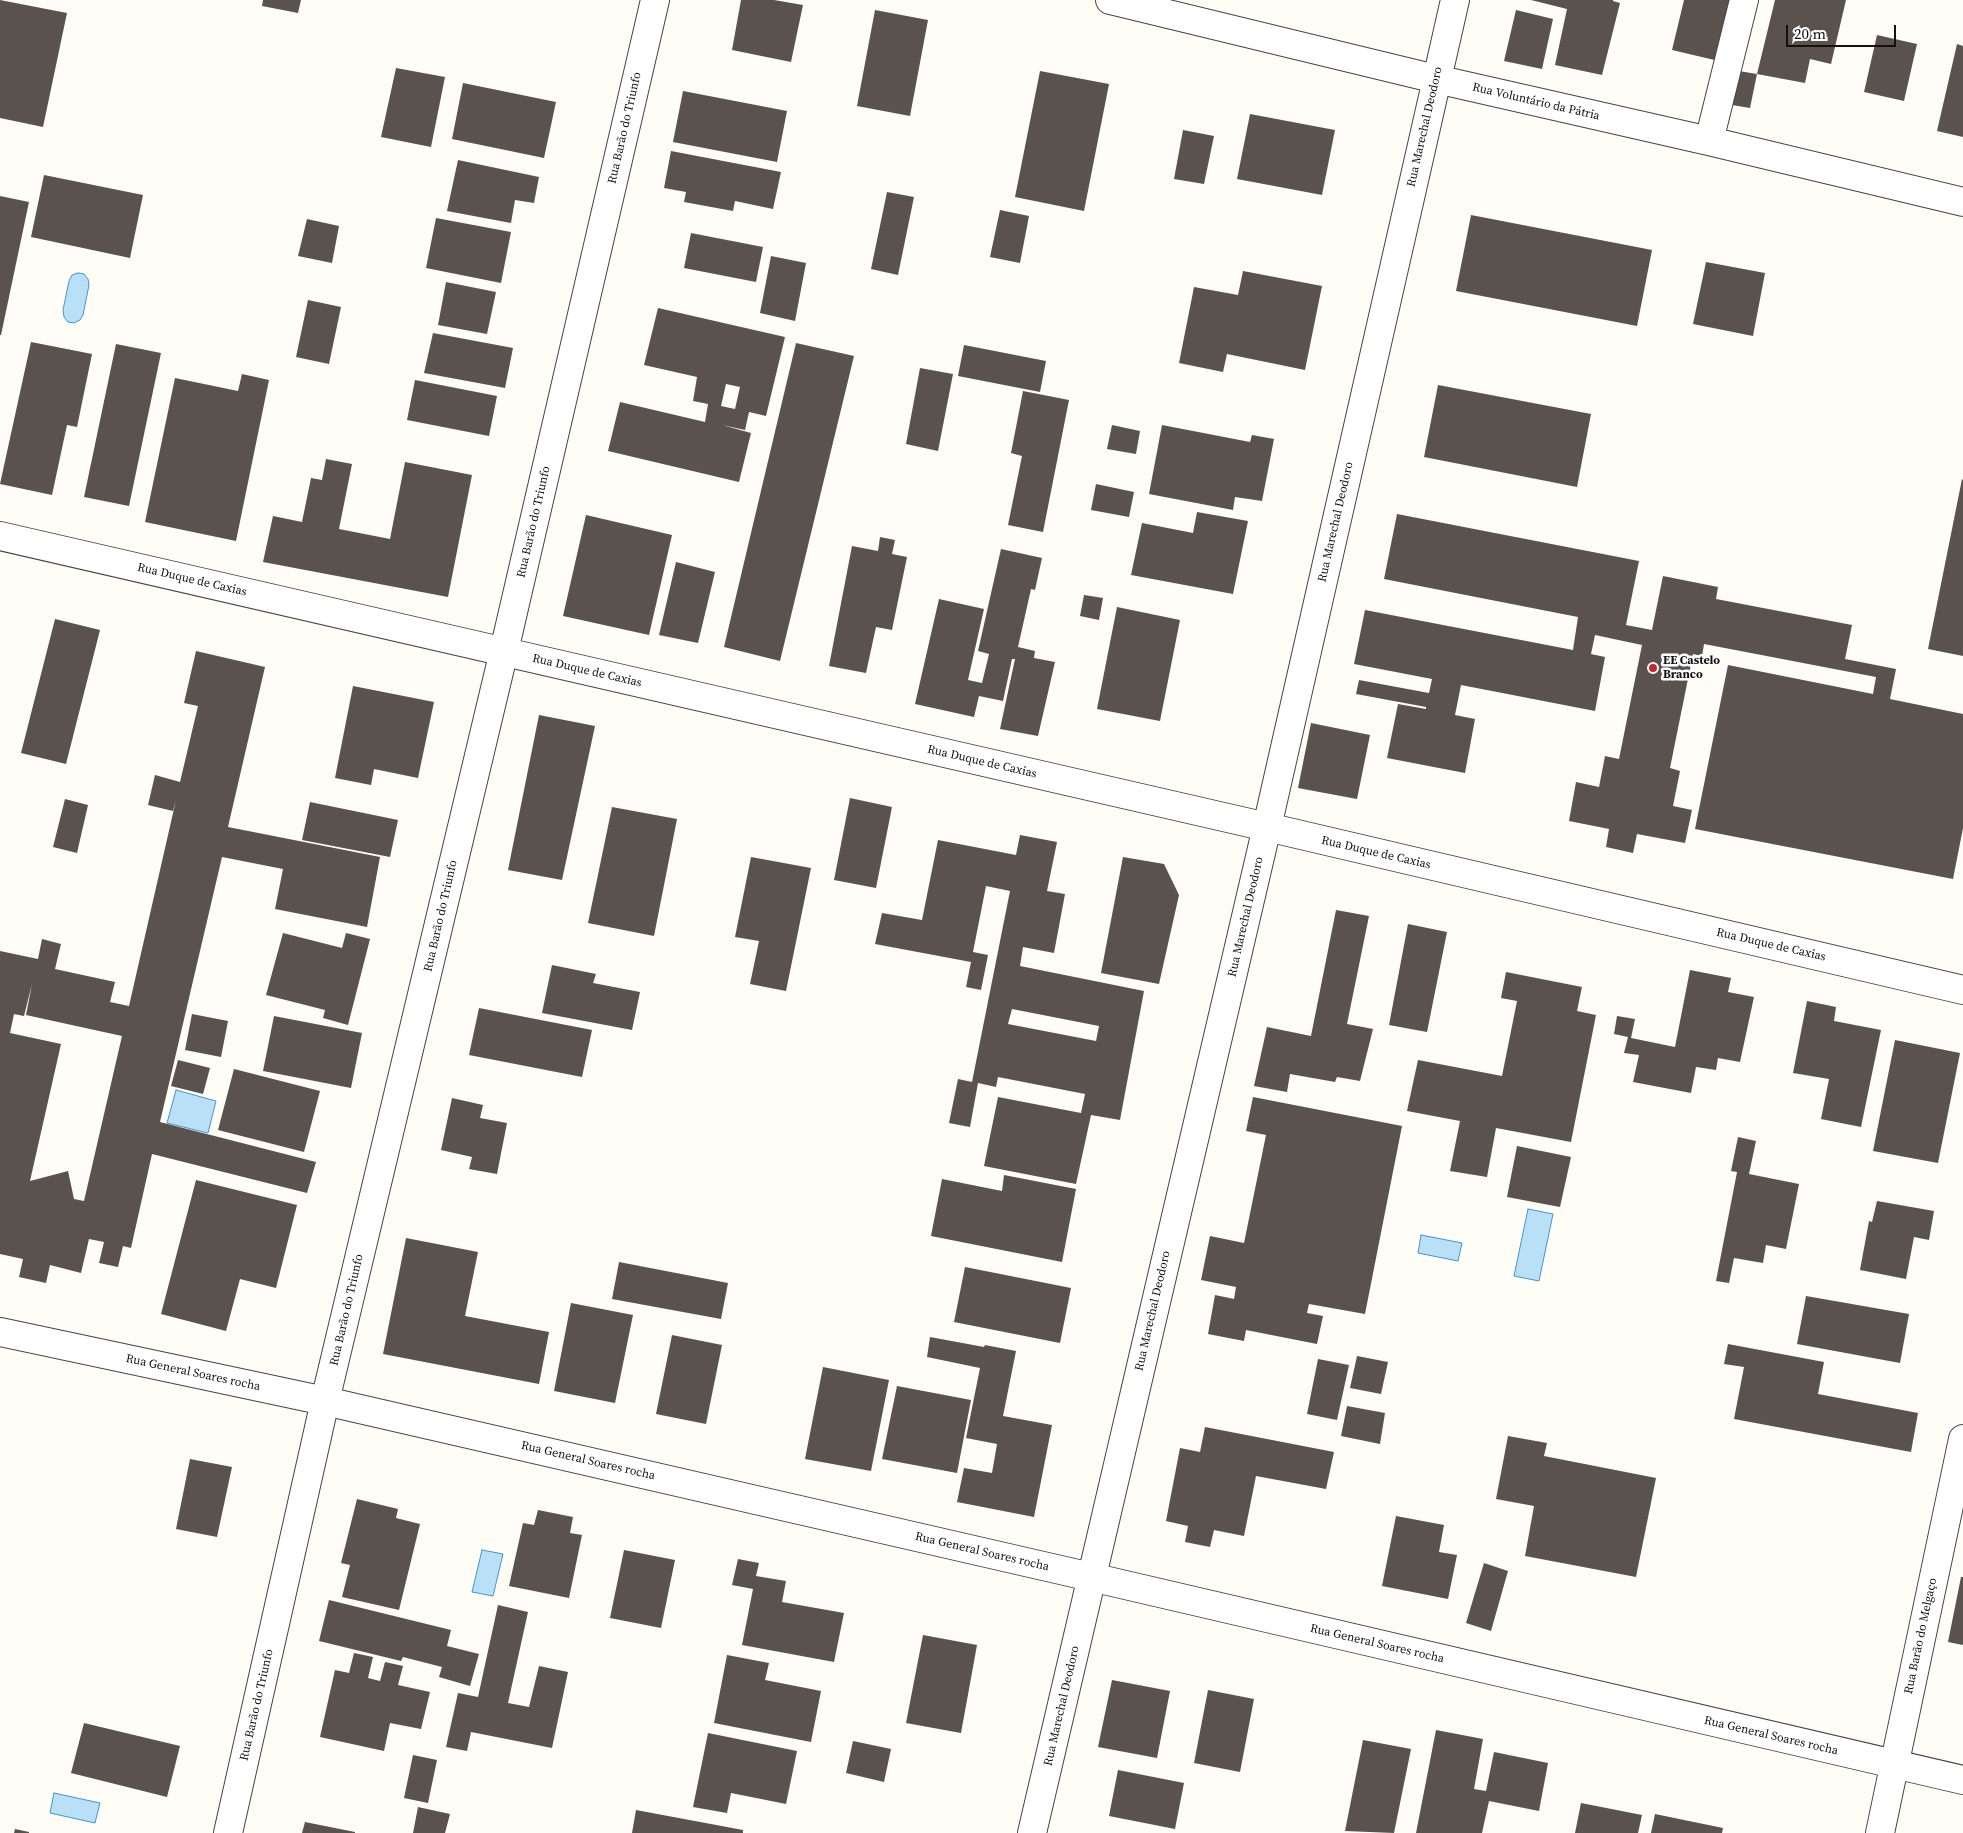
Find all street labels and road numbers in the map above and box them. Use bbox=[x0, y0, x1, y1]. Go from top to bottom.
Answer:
street label: Rua Marechal Deodoro bbox=[1404, 66, 1446, 188]
street label: Rua Barão do Triunfo bbox=[605, 71, 645, 185]
street label: Rua Voluntário da Pátria bbox=[1471, 80, 1601, 124]
street label: Rua Marechal Deodoro bbox=[1315, 461, 1357, 583]
street label: Rua Barão do Triunfo bbox=[514, 465, 554, 579]
street label: Rua Duque de Caxias bbox=[136, 560, 248, 600]
street label: Rua Duque de Caxias bbox=[531, 651, 643, 691]
street label: Rua Duque de Caxias bbox=[926, 742, 1038, 782]
street label: Rua Duque de Caxias bbox=[1320, 833, 1432, 873]
street label: Rua Marechal Deodoro bbox=[1225, 856, 1267, 978]
street label: Rua Barão do Triunfo bbox=[421, 859, 461, 973]
street label: Rua Duque de Caxias bbox=[1715, 925, 1827, 965]
street label: Rua Marechal Deodoro bbox=[1132, 1250, 1174, 1372]
street label: Rua Barão do Triunfo bbox=[327, 1253, 367, 1367]
street label: Rua General Soares rocha bbox=[124, 1352, 262, 1394]
street label: Rua General Soares rocha bbox=[520, 1439, 656, 1483]
street label: Rua General Soares rocha bbox=[914, 1530, 1050, 1574]
street label: Rua Barão do Melgaço bbox=[1902, 1577, 1940, 1695]
street label: Rua General Soares rocha bbox=[1309, 1622, 1445, 1666]
street label: Rua Marechal Deodoro bbox=[1041, 1645, 1083, 1767]
street label: Rua Barão do Triunfo bbox=[237, 1648, 277, 1762]
street label: Rua General Soares rocha bbox=[1703, 1714, 1839, 1758]

